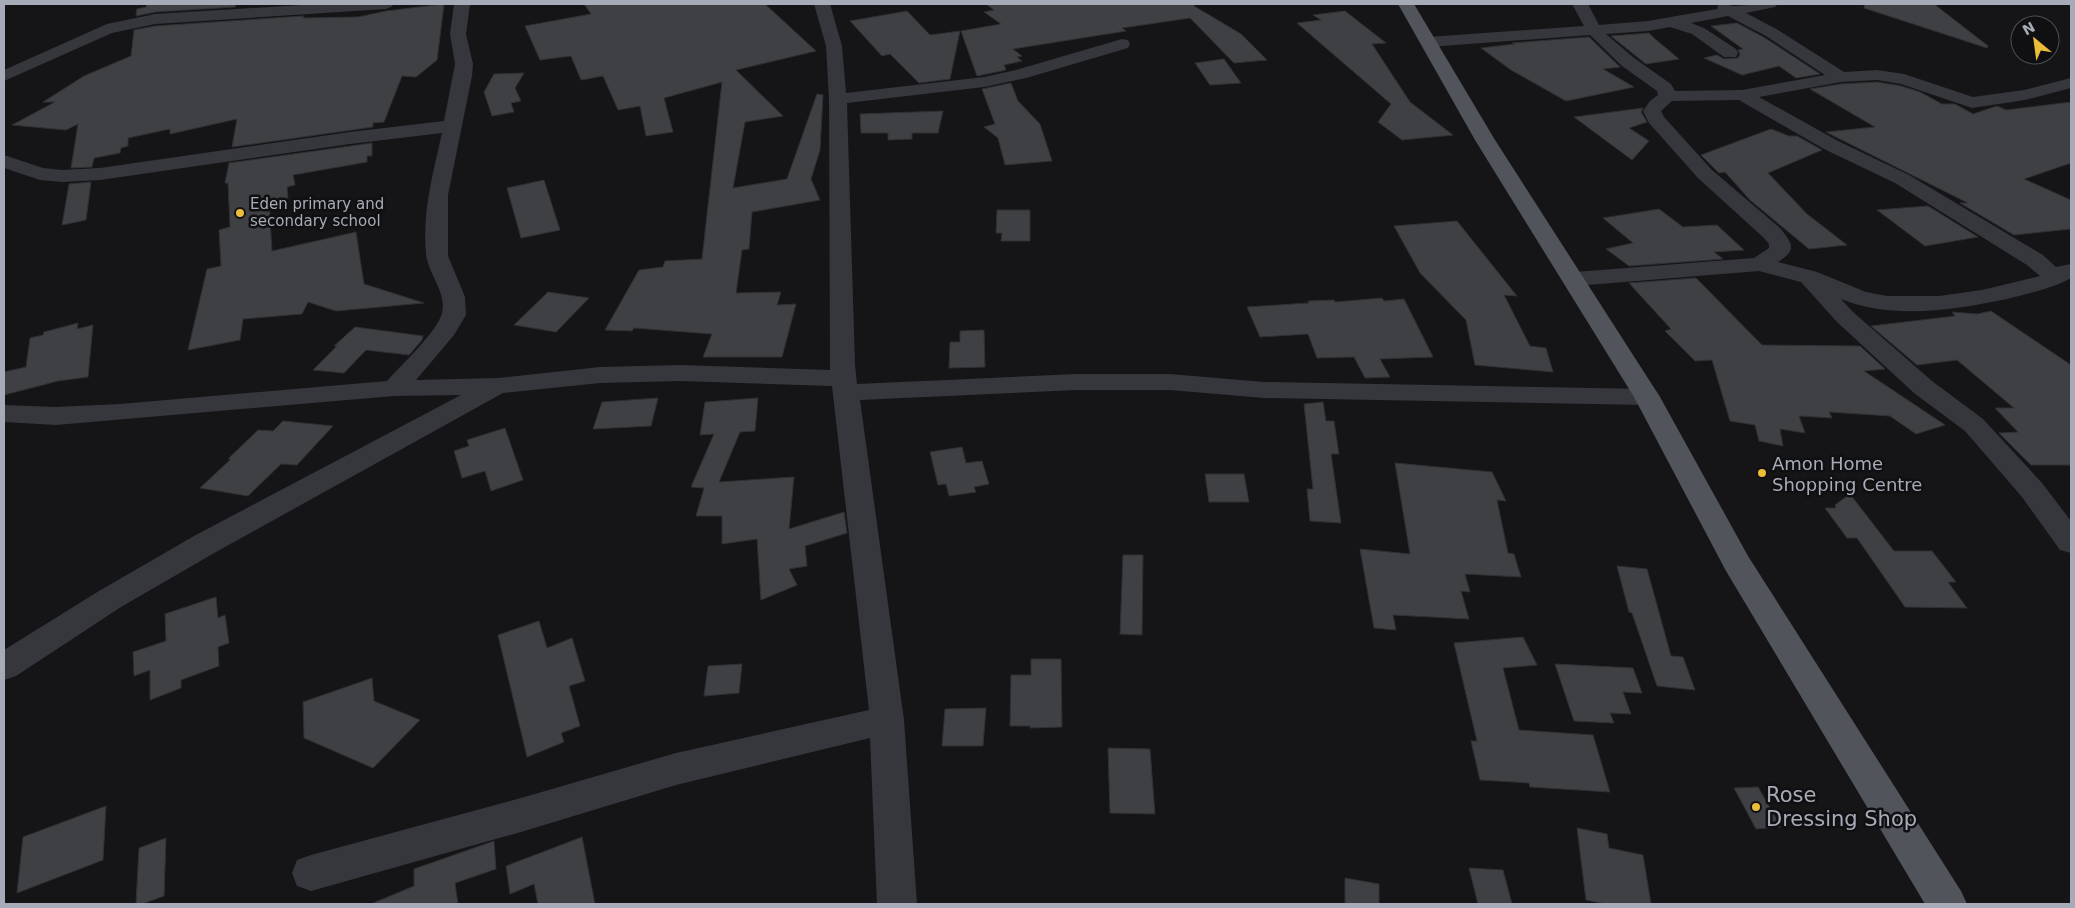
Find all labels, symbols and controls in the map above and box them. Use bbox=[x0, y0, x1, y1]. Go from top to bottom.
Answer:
north arrow bbox=[2010, 15, 2060, 65]
text: N bbox=[2020, 19, 2038, 38]
place label: Eden primary and secondary school bbox=[250, 195, 384, 230]
marker: Eden primary and secondary school bbox=[234, 207, 246, 219]
place label: Amon Home Shopping Centre bbox=[1772, 453, 1922, 495]
marker: Amon Home Shopping Centre bbox=[1756, 467, 1768, 479]
place label: Rose Dressing Shop bbox=[1766, 783, 1917, 831]
marker: Rose Dressing Shop bbox=[1750, 801, 1762, 813]

